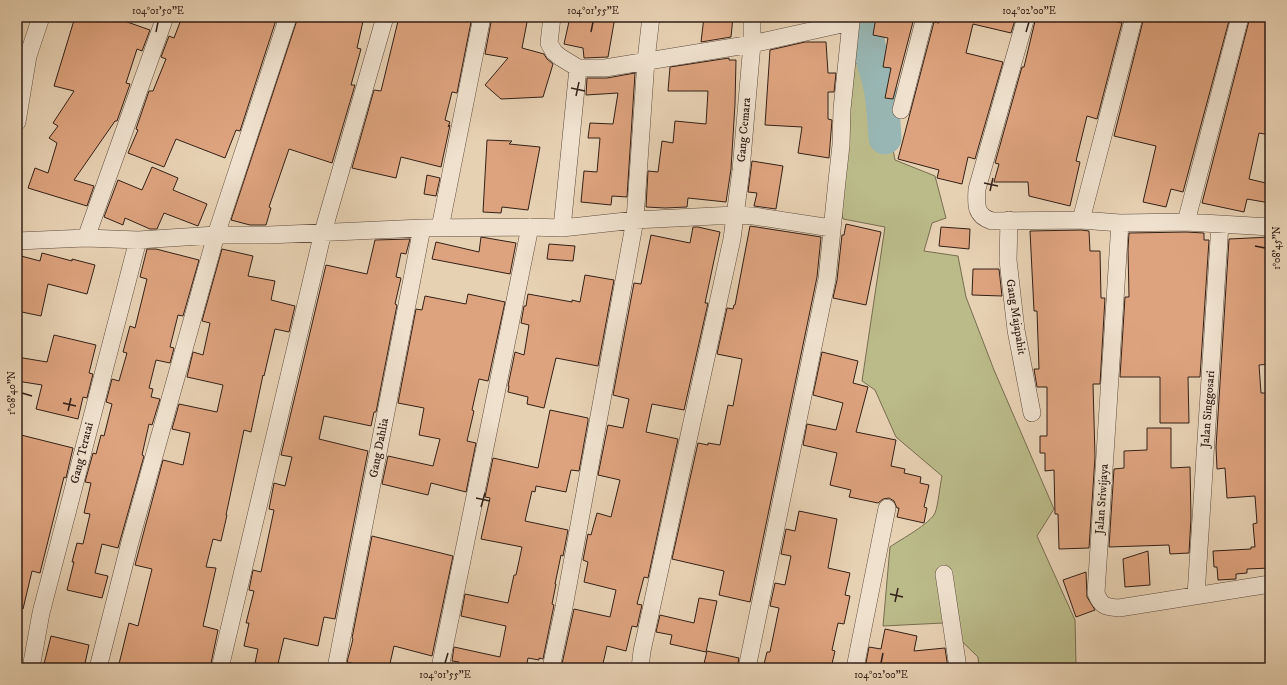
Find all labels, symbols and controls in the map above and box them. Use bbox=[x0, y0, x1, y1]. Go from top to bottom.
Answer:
text: 104°01'50"E bbox=[132, 5, 184, 17]
text: 104°01'55"E bbox=[567, 5, 619, 17]
text: 104°02'00"E bbox=[1002, 5, 1056, 17]
street label: Gang Cemara bbox=[734, 96, 754, 163]
text: 1°08'45"N bbox=[1271, 226, 1283, 270]
street label: Gang Majapahit bbox=[1003, 278, 1029, 356]
street label: Jalan Singgosari bbox=[1198, 370, 1218, 449]
text: 1°08'40"N bbox=[6, 371, 18, 415]
street label: Gang Dahlia bbox=[366, 416, 392, 479]
street label: Gang Teratai bbox=[67, 421, 97, 485]
street label: Jalan Sriwijaya bbox=[1092, 462, 1112, 536]
text: 104°01'55"E bbox=[419, 669, 471, 681]
text: 104°02'00"E bbox=[854, 669, 908, 681]

